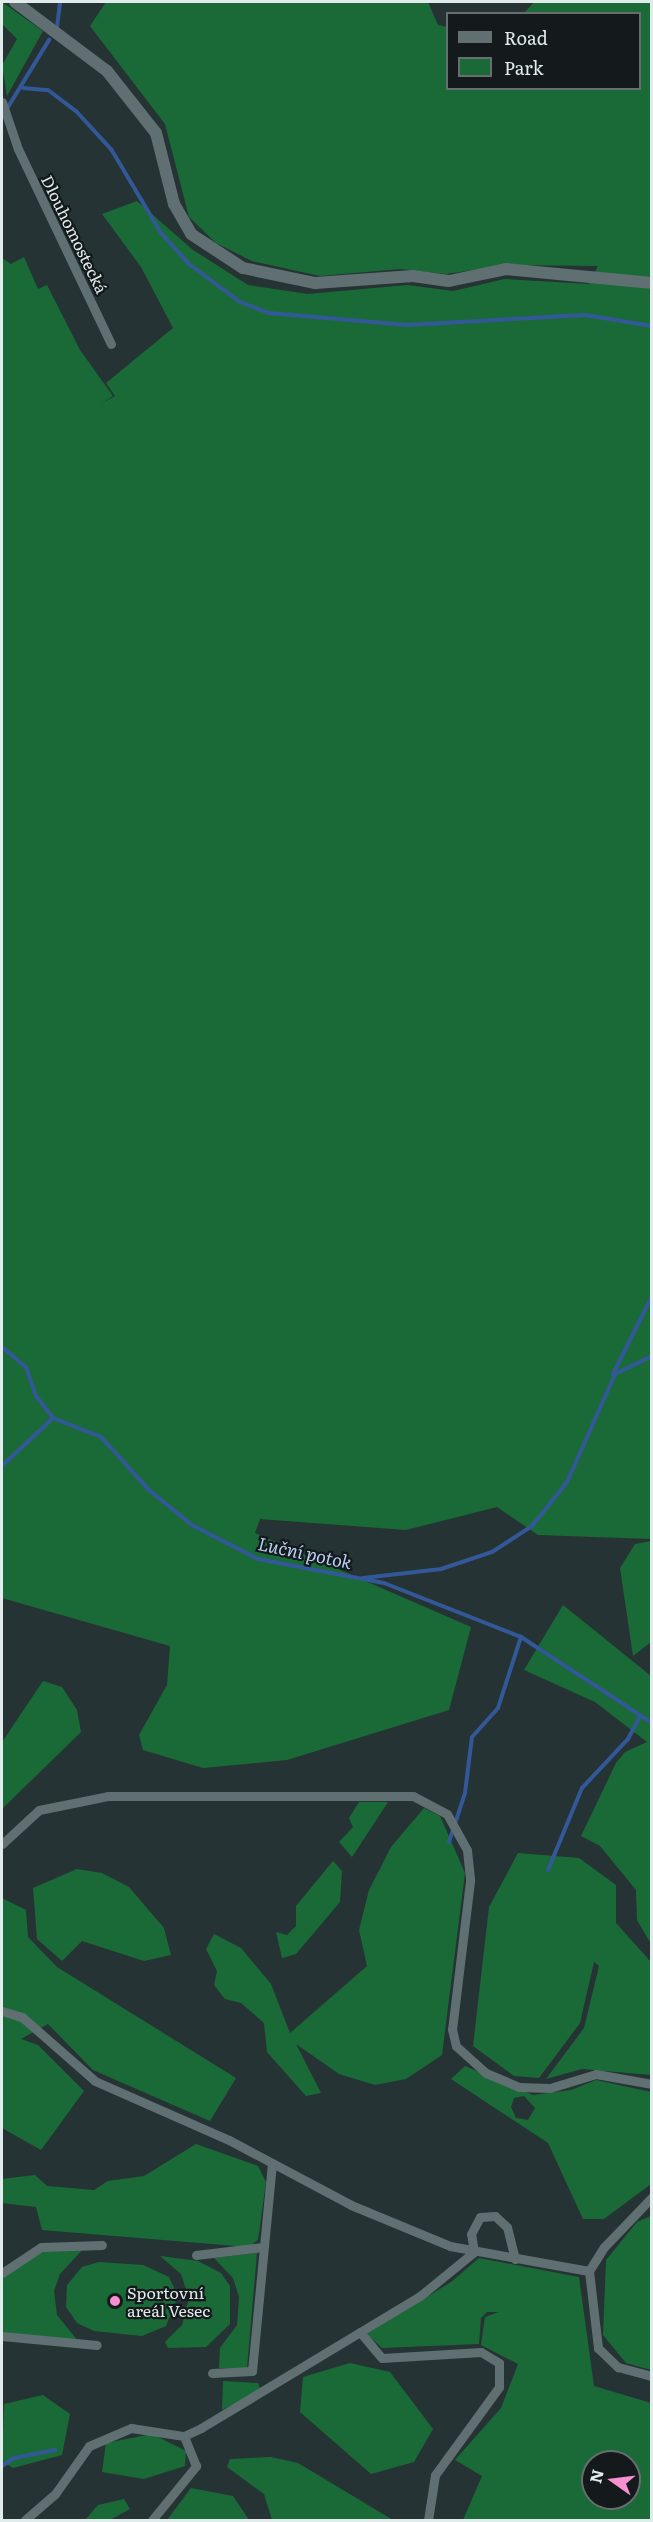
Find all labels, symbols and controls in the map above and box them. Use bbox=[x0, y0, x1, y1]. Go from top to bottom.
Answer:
legend bbox=[446, 12, 641, 90]
text: Road bbox=[504, 24, 548, 51]
text: Park bbox=[504, 54, 543, 81]
street label: Dlouhomostecká bbox=[38, 172, 112, 296]
water label: Luční potok bbox=[256, 1533, 354, 1573]
place label: Sportovní areál Vesec bbox=[127, 2282, 210, 2320]
marker: Sportovní areál Vesec bbox=[108, 2294, 122, 2308]
north arrow bbox=[581, 2450, 641, 2510]
text: N bbox=[582, 2467, 609, 2486]

